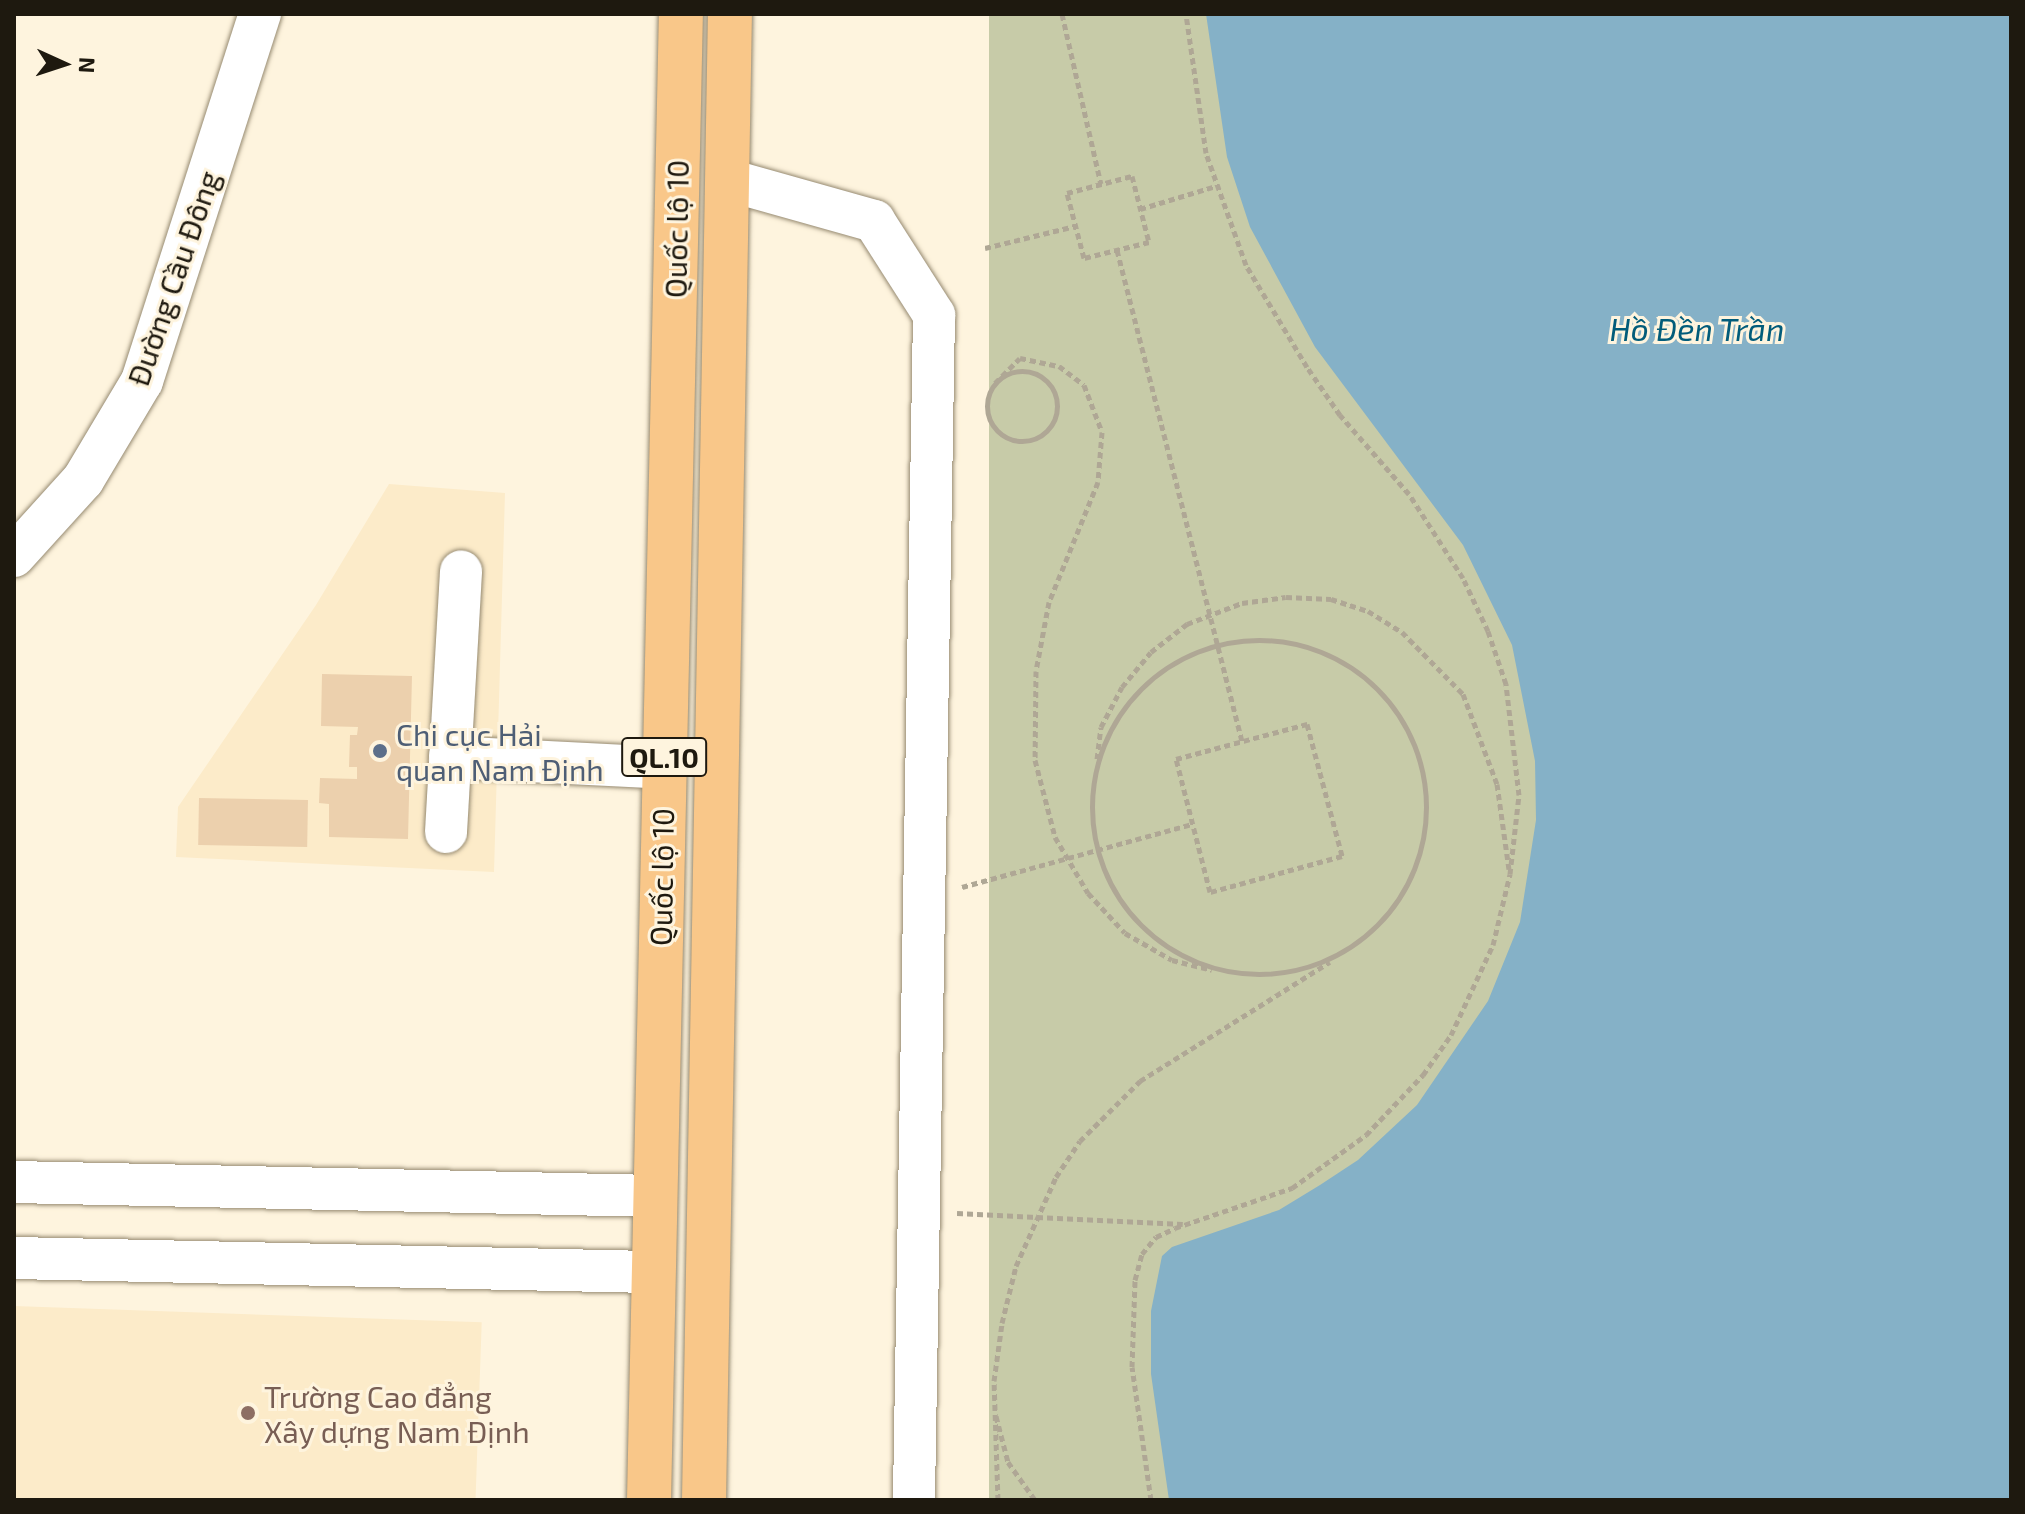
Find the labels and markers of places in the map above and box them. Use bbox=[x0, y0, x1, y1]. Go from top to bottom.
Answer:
place label: Chi cục Hải quan Nam Định bbox=[396, 716, 604, 786]
marker: Chi cục Hải quan Nam Định bbox=[371, 742, 389, 760]
place label: Trường Cao đẳng Xây dựng Nam Định bbox=[264, 1378, 530, 1448]
marker: Trường Cao đẳng Xây dựng Nam Định bbox=[239, 1404, 257, 1422]

